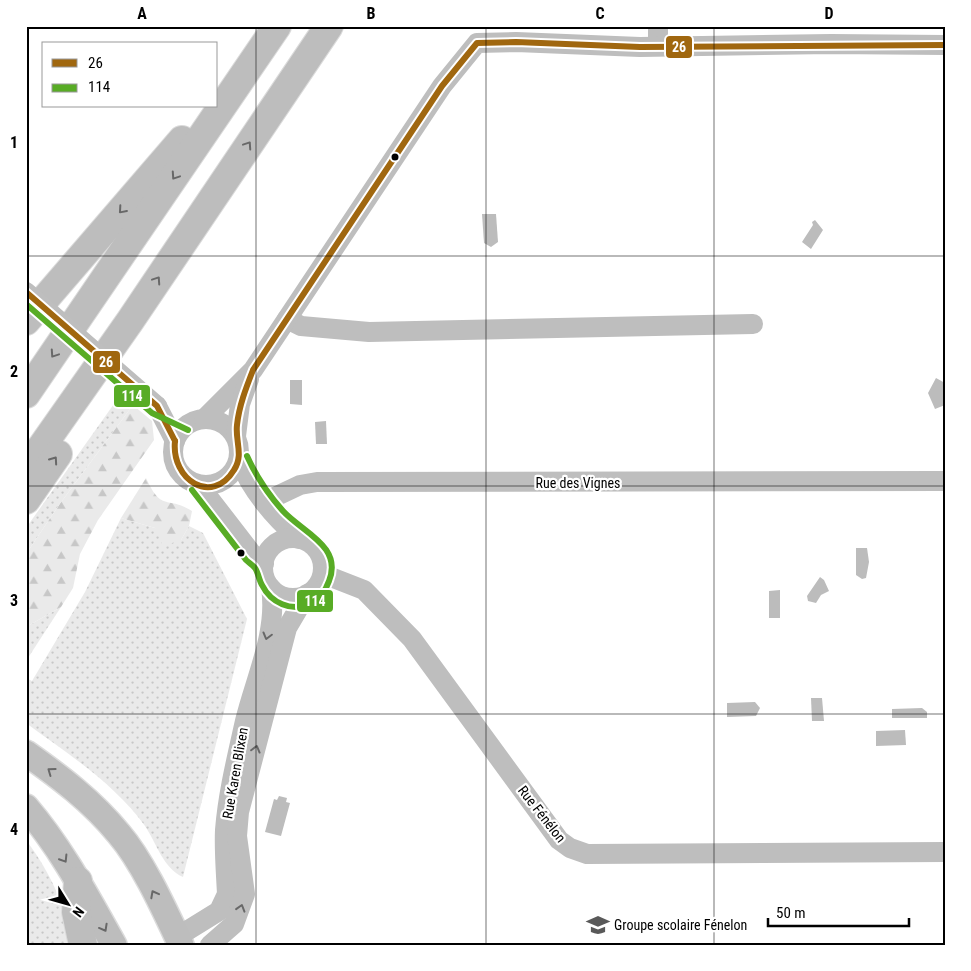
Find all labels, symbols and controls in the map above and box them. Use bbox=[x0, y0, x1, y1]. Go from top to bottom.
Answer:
text: A bbox=[137, 4, 147, 23]
text: B bbox=[367, 4, 376, 23]
text: C bbox=[595, 4, 605, 23]
text: D bbox=[824, 4, 834, 23]
line badge: 26 bbox=[665, 35, 693, 59]
text: 26 bbox=[672, 39, 686, 55]
legend bbox=[42, 42, 218, 108]
text: 26 bbox=[88, 54, 103, 72]
text: 114 bbox=[88, 78, 110, 96]
text: 1 bbox=[10, 133, 18, 152]
one-way arrow bbox=[241, 141, 251, 150]
unlabelled marker bbox=[390, 152, 400, 162]
one-way arrow bbox=[172, 171, 182, 180]
one-way arrow bbox=[118, 204, 127, 213]
one-way arrow bbox=[151, 277, 160, 286]
one-way arrow bbox=[51, 348, 61, 357]
line badge: 26 bbox=[92, 350, 121, 374]
text: 26 bbox=[99, 354, 113, 370]
text: 2 bbox=[10, 362, 18, 381]
line badge: 114 bbox=[113, 384, 151, 408]
text: 114 bbox=[121, 388, 143, 404]
one-way arrow bbox=[48, 456, 57, 466]
street label: Rue des Vignes bbox=[536, 475, 620, 491]
unlabelled marker bbox=[236, 548, 246, 558]
line badge: 114 bbox=[296, 589, 334, 613]
text: 3 bbox=[10, 591, 18, 610]
text: 114 bbox=[304, 593, 326, 609]
one-way arrow bbox=[263, 631, 273, 639]
street label: Rue Karen Blixen bbox=[219, 726, 251, 820]
one-way arrow bbox=[250, 746, 260, 754]
one-way arrow bbox=[47, 768, 57, 777]
street label: Rue Fénélon bbox=[515, 782, 569, 846]
text: 4 bbox=[10, 820, 18, 839]
one-way arrow bbox=[58, 853, 67, 862]
north arrow bbox=[42, 878, 92, 928]
one-way arrow bbox=[151, 890, 161, 899]
scale bar bbox=[768, 896, 910, 928]
text: N bbox=[69, 904, 87, 920]
text: 50 m bbox=[776, 904, 806, 922]
one-way arrow bbox=[235, 905, 245, 913]
school or university icon: Groupe scolaire Fénelon bbox=[585, 912, 611, 938]
place label: Groupe scolaire Fénelon bbox=[614, 917, 747, 933]
one-way arrow bbox=[98, 923, 108, 932]

